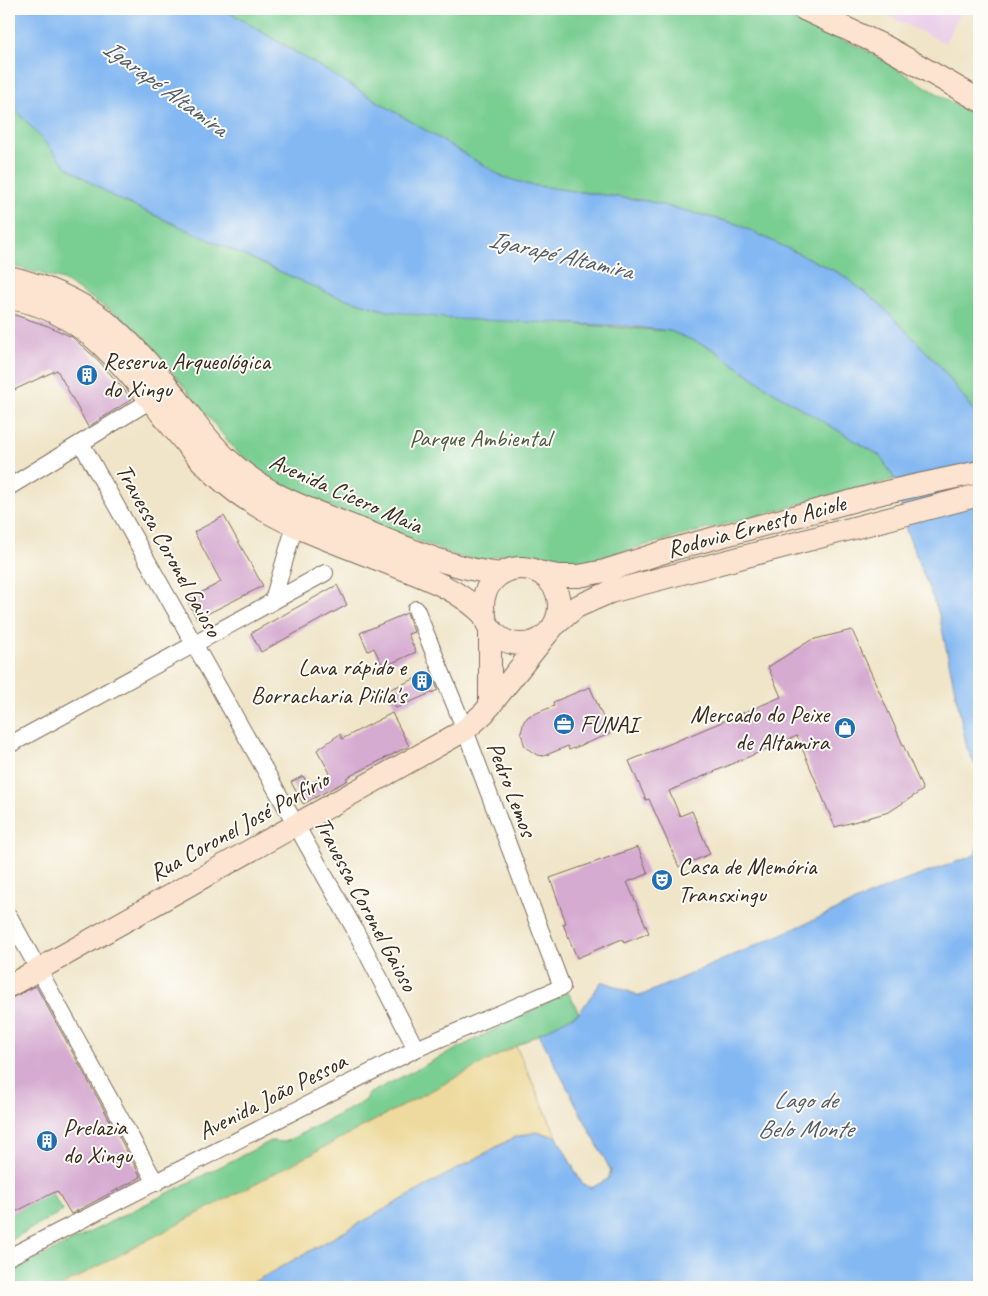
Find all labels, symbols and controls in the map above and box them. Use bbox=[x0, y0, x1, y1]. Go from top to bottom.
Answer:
water label: Igarapé Altamira bbox=[97, 32, 236, 145]
water label: Igarapé Altamira bbox=[486, 223, 638, 288]
place label: Reserva Arqueológica do Xingu bbox=[103, 346, 272, 404]
building icon: Reserva Arqueológica do Xingu bbox=[75, 363, 99, 387]
park label: Parque Ambiental bbox=[409, 423, 555, 453]
street label: Avenida Cícero Maia bbox=[265, 446, 428, 541]
street label: Travessa Coronel Gaioso bbox=[109, 458, 230, 643]
street label: Rodovia Ernesto Aciole bbox=[664, 487, 851, 564]
place label: Lava rápido e Borracharia Pilila's bbox=[251, 652, 409, 710]
building icon: Lava rápido e Borracharia Pilila's bbox=[410, 669, 434, 693]
place label: Mercado do Peixe de Altamira bbox=[690, 699, 831, 757]
place label: FUNAI bbox=[580, 709, 642, 739]
office icon: FUNAI bbox=[552, 712, 576, 736]
shop icon: Mercado do Peixe de Altamira bbox=[833, 716, 857, 740]
street label: Pedro Lemos bbox=[480, 737, 545, 843]
street label: Rua Coronel José Porfírio bbox=[144, 763, 336, 888]
street label: Travessa Coronel Gaioso bbox=[307, 812, 425, 998]
place label: Casa de Memória Transxingu bbox=[678, 851, 818, 909]
theatre icon: Casa de Memória Transxingu bbox=[650, 868, 674, 892]
street label: Avenida João Pessoa bbox=[193, 1045, 353, 1146]
water label: Lago de Belo Monte bbox=[758, 1084, 856, 1145]
place label: Prelazia do Xingu bbox=[63, 1112, 134, 1170]
building icon: Prelazia do Xingu bbox=[35, 1129, 59, 1153]

